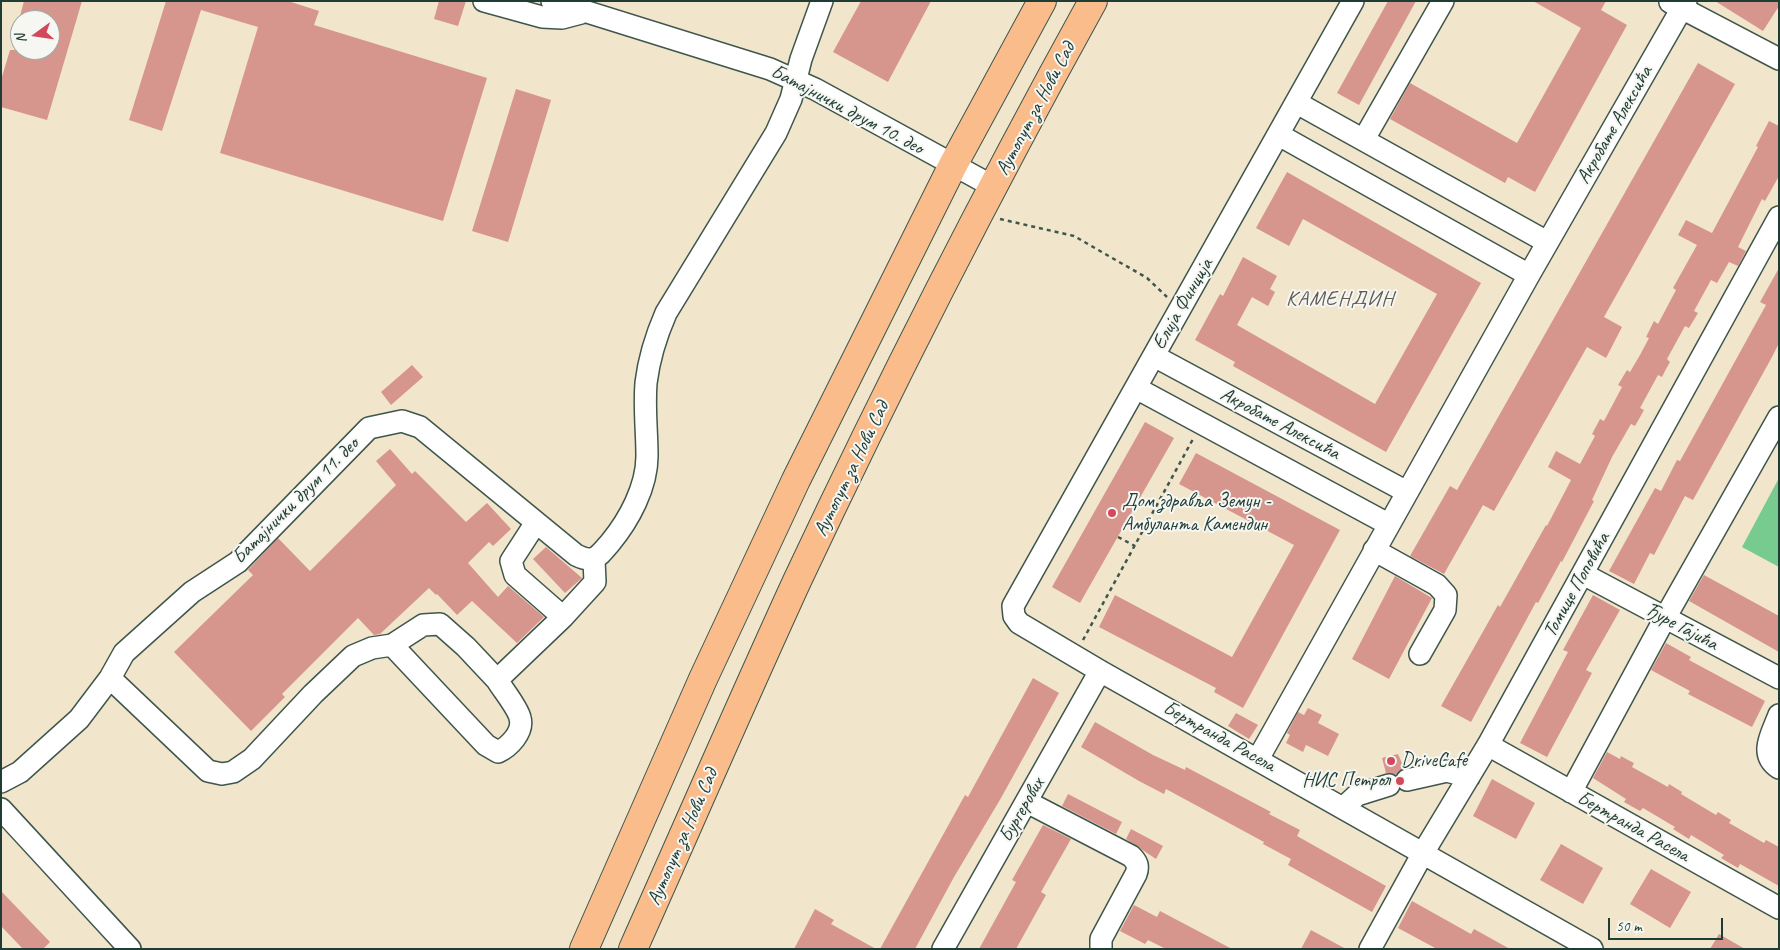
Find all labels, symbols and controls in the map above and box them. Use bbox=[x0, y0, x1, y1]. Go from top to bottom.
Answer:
north arrow bbox=[10, 10, 60, 60]
text: N bbox=[12, 32, 30, 45]
street label: Аутопут за Нови Сад bbox=[991, 38, 1081, 180]
street label: Батајнички друм 10. део bbox=[767, 60, 927, 160]
street label: Акробате Алексића bbox=[1572, 62, 1658, 188]
street label: Елија Финција bbox=[1147, 254, 1219, 354]
district label: КАМЕНДИН bbox=[1285, 286, 1395, 312]
street label: Акробате Алексића bbox=[1216, 382, 1344, 466]
street label: Аутопут за Нови Сад bbox=[809, 398, 895, 540]
street label: Батајнички друм 11. део bbox=[228, 433, 364, 569]
place label: Дом здравља Земун - Амбуланта Камендин bbox=[1122, 490, 1271, 537]
marker: Дом здравља Земун - Амбуланта Камендин bbox=[1106, 507, 1118, 519]
street label: Томице Поповића bbox=[1538, 528, 1616, 642]
street label: Ђуре Гајића bbox=[1640, 598, 1722, 656]
street label: Бертранда Расела bbox=[1159, 696, 1279, 778]
place label: DriveCafe bbox=[1401, 749, 1467, 773]
marker: DriveCafe bbox=[1385, 755, 1397, 767]
street label: Аутопут за Нови Сад bbox=[642, 765, 724, 909]
place label: НИС Петрол bbox=[1302, 769, 1390, 793]
street label: Бургерових bbox=[994, 774, 1050, 846]
marker: НИС Петрол bbox=[1394, 775, 1406, 787]
street label: Бертранда Расела bbox=[1573, 786, 1693, 868]
scale bar bbox=[1610, 908, 1725, 940]
text: 50 m bbox=[1616, 917, 1642, 936]

